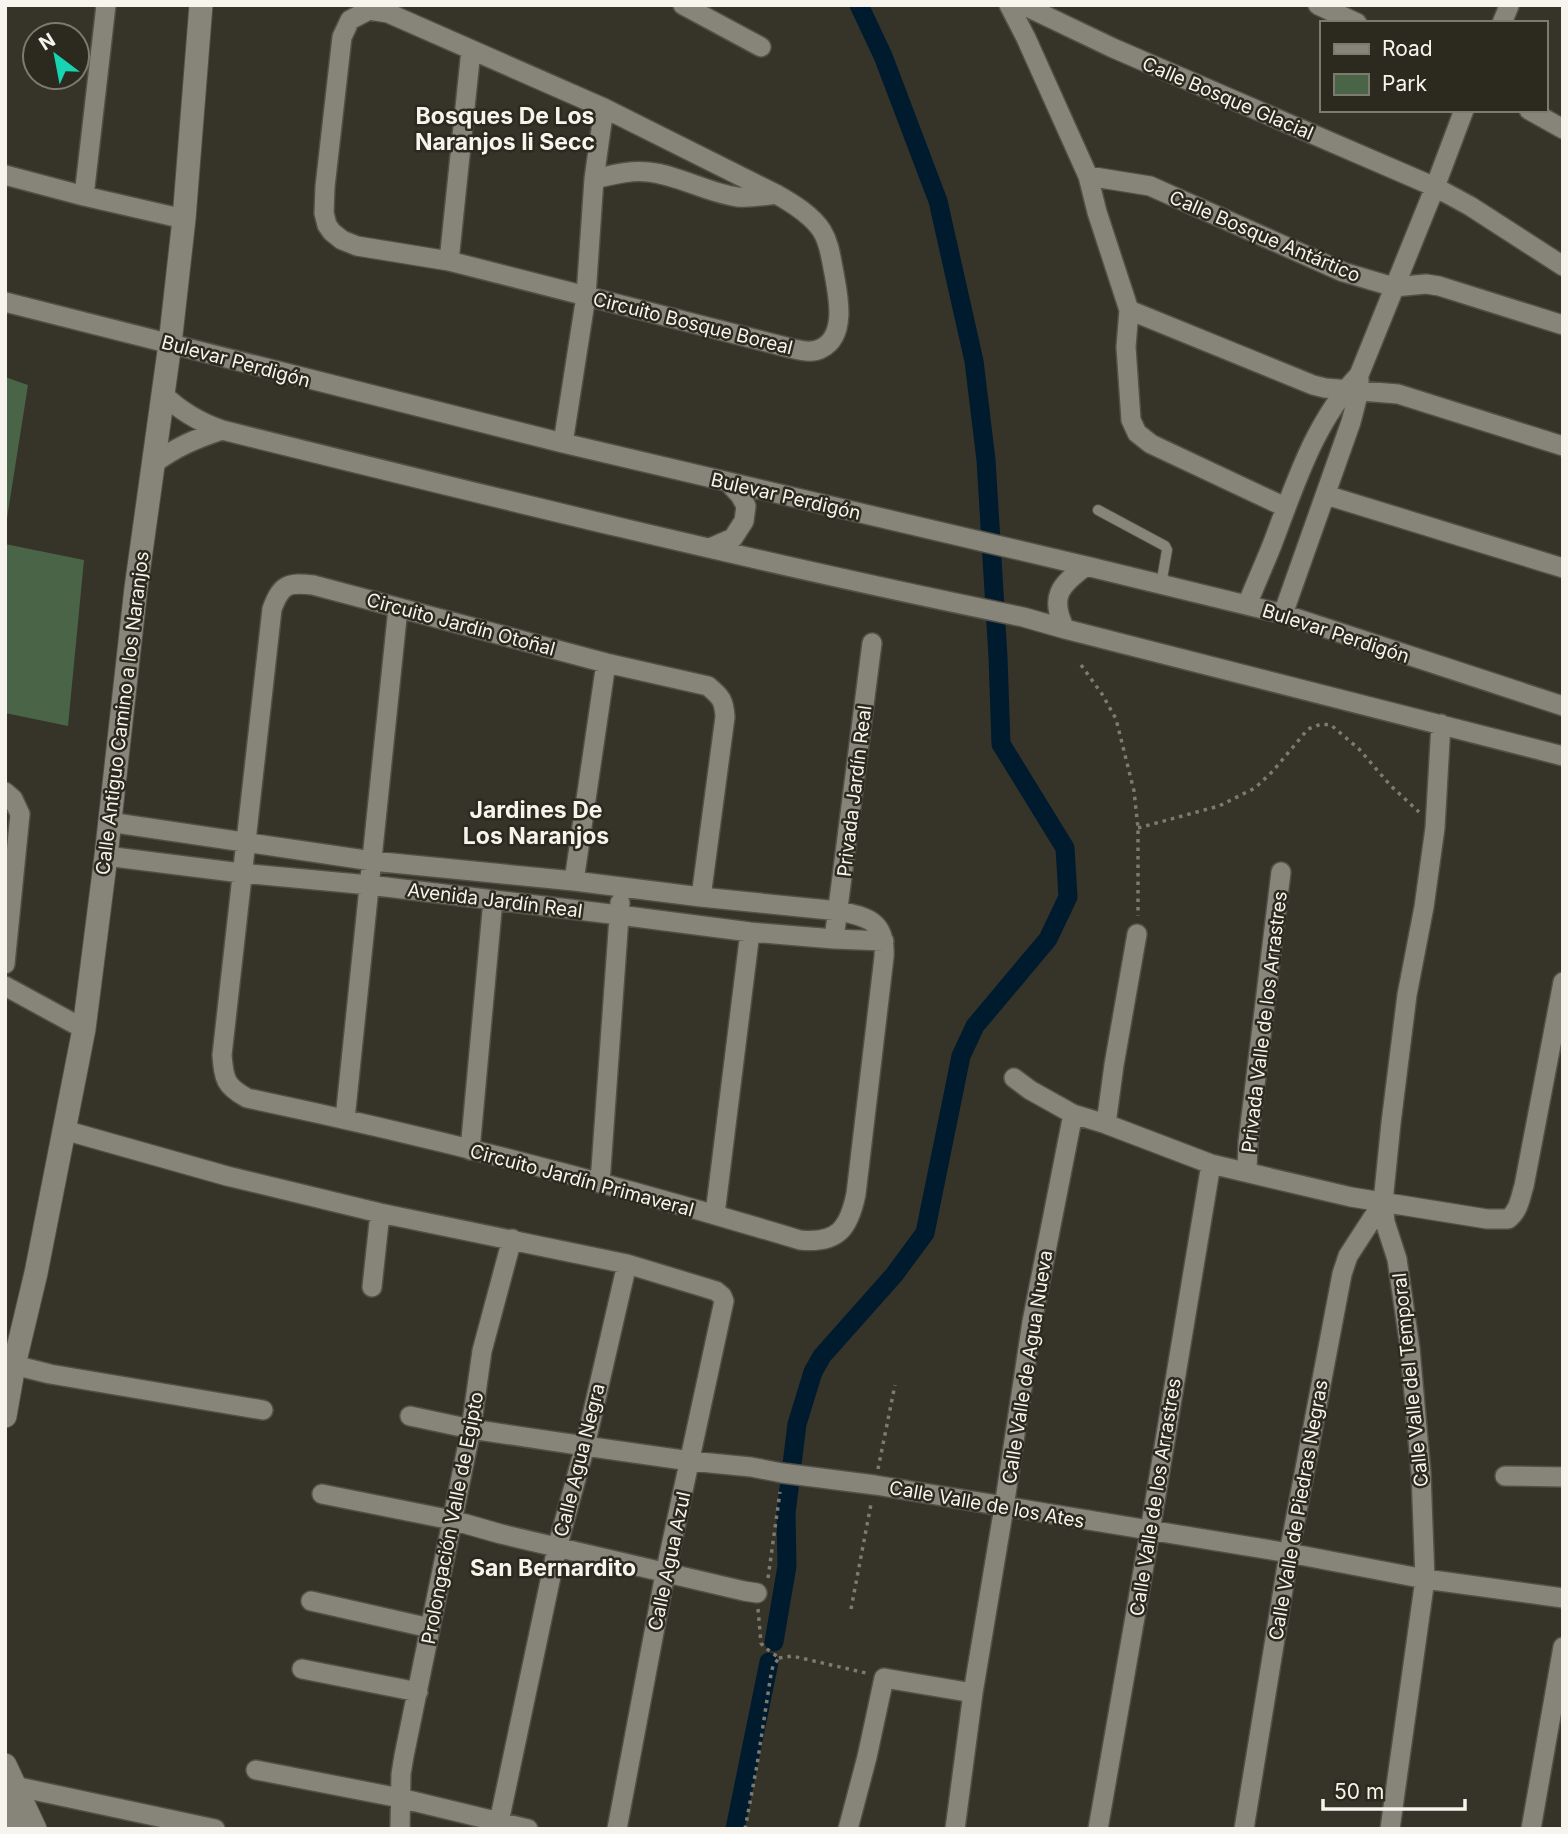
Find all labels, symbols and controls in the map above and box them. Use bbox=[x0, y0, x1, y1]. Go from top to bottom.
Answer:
north arrow bbox=[21, 21, 91, 91]
legend bbox=[1320, 21, 1547, 112]
text: N bbox=[35, 28, 59, 56]
text: Road bbox=[1382, 36, 1433, 61]
street label: Calle Bosque Glacial bbox=[1139, 52, 1317, 145]
text: Park bbox=[1382, 71, 1427, 96]
district label: Bosques De Los Naranjos Ii Secc bbox=[415, 102, 595, 156]
street label: Calle Bosque Antártico bbox=[1166, 186, 1364, 287]
street label: Circuito Bosque Boreal bbox=[591, 288, 795, 359]
street label: Bulevar Perdigón bbox=[159, 331, 313, 392]
street label: Bulevar Perdigón bbox=[709, 468, 863, 525]
street label: Calle Antiguo Camino a los Naranjos bbox=[91, 550, 154, 876]
street label: Circuito Jardín Otoñal bbox=[364, 588, 558, 661]
street label: Bulevar Perdigón bbox=[1259, 599, 1412, 668]
street label: Privada Jardín Real bbox=[833, 704, 876, 878]
district label: Jardines De Los Naranjos bbox=[463, 796, 609, 850]
street label: Avenida Jardín Real bbox=[406, 878, 584, 923]
street label: Privada Valle de los Arrastres bbox=[1237, 890, 1292, 1154]
street label: Circuito Jardín Primaveral bbox=[467, 1139, 696, 1221]
street label: Calle Valle de Agua Nueva bbox=[998, 1249, 1057, 1486]
street label: Calle Valle del Temporal bbox=[1388, 1272, 1433, 1488]
street label: Calle Valle de los Arrastres bbox=[1125, 1376, 1186, 1618]
street label: Calle Valle de Piedras Negras bbox=[1264, 1378, 1333, 1642]
street label: Calle Agua Negra bbox=[549, 1381, 610, 1539]
street label: Prolongación Valle de Egipto bbox=[417, 1390, 488, 1646]
street label: Calle Valle de los Ates bbox=[887, 1476, 1086, 1533]
street label: Calle Agua Azul bbox=[644, 1489, 695, 1633]
district label: San Bernardito bbox=[470, 1554, 636, 1582]
scale bar bbox=[1323, 1768, 1465, 1812]
text: 50 m bbox=[1334, 1779, 1384, 1804]

